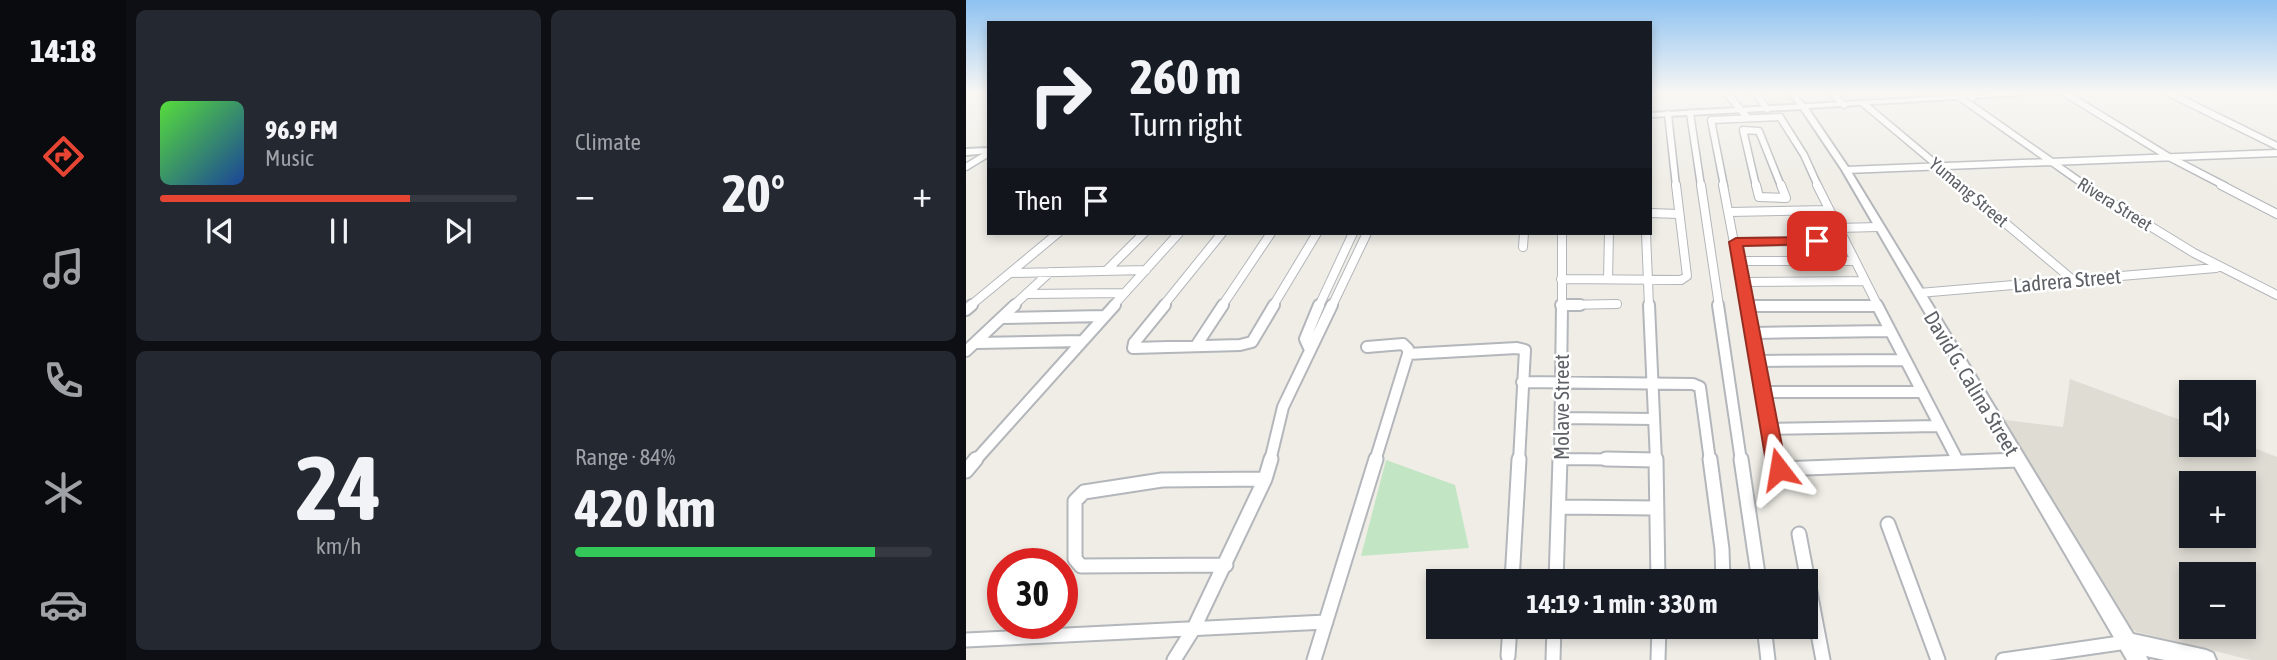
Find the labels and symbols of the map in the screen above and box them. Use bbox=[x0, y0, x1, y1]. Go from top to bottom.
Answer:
street label: Yumang Street bbox=[1925, 153, 2013, 231]
street label: Rivera Street bbox=[2074, 173, 2156, 235]
pin bbox=[1787, 211, 1847, 271]
street label: Ladrera Street bbox=[2012, 263, 2122, 297]
street label: David G. Calina Street bbox=[1919, 306, 2025, 460]
street label: Molave Street bbox=[1549, 354, 1573, 460]
position arrow bbox=[1742, 432, 1816, 506]
speed limit sign: 30 bbox=[987, 548, 1078, 639]

